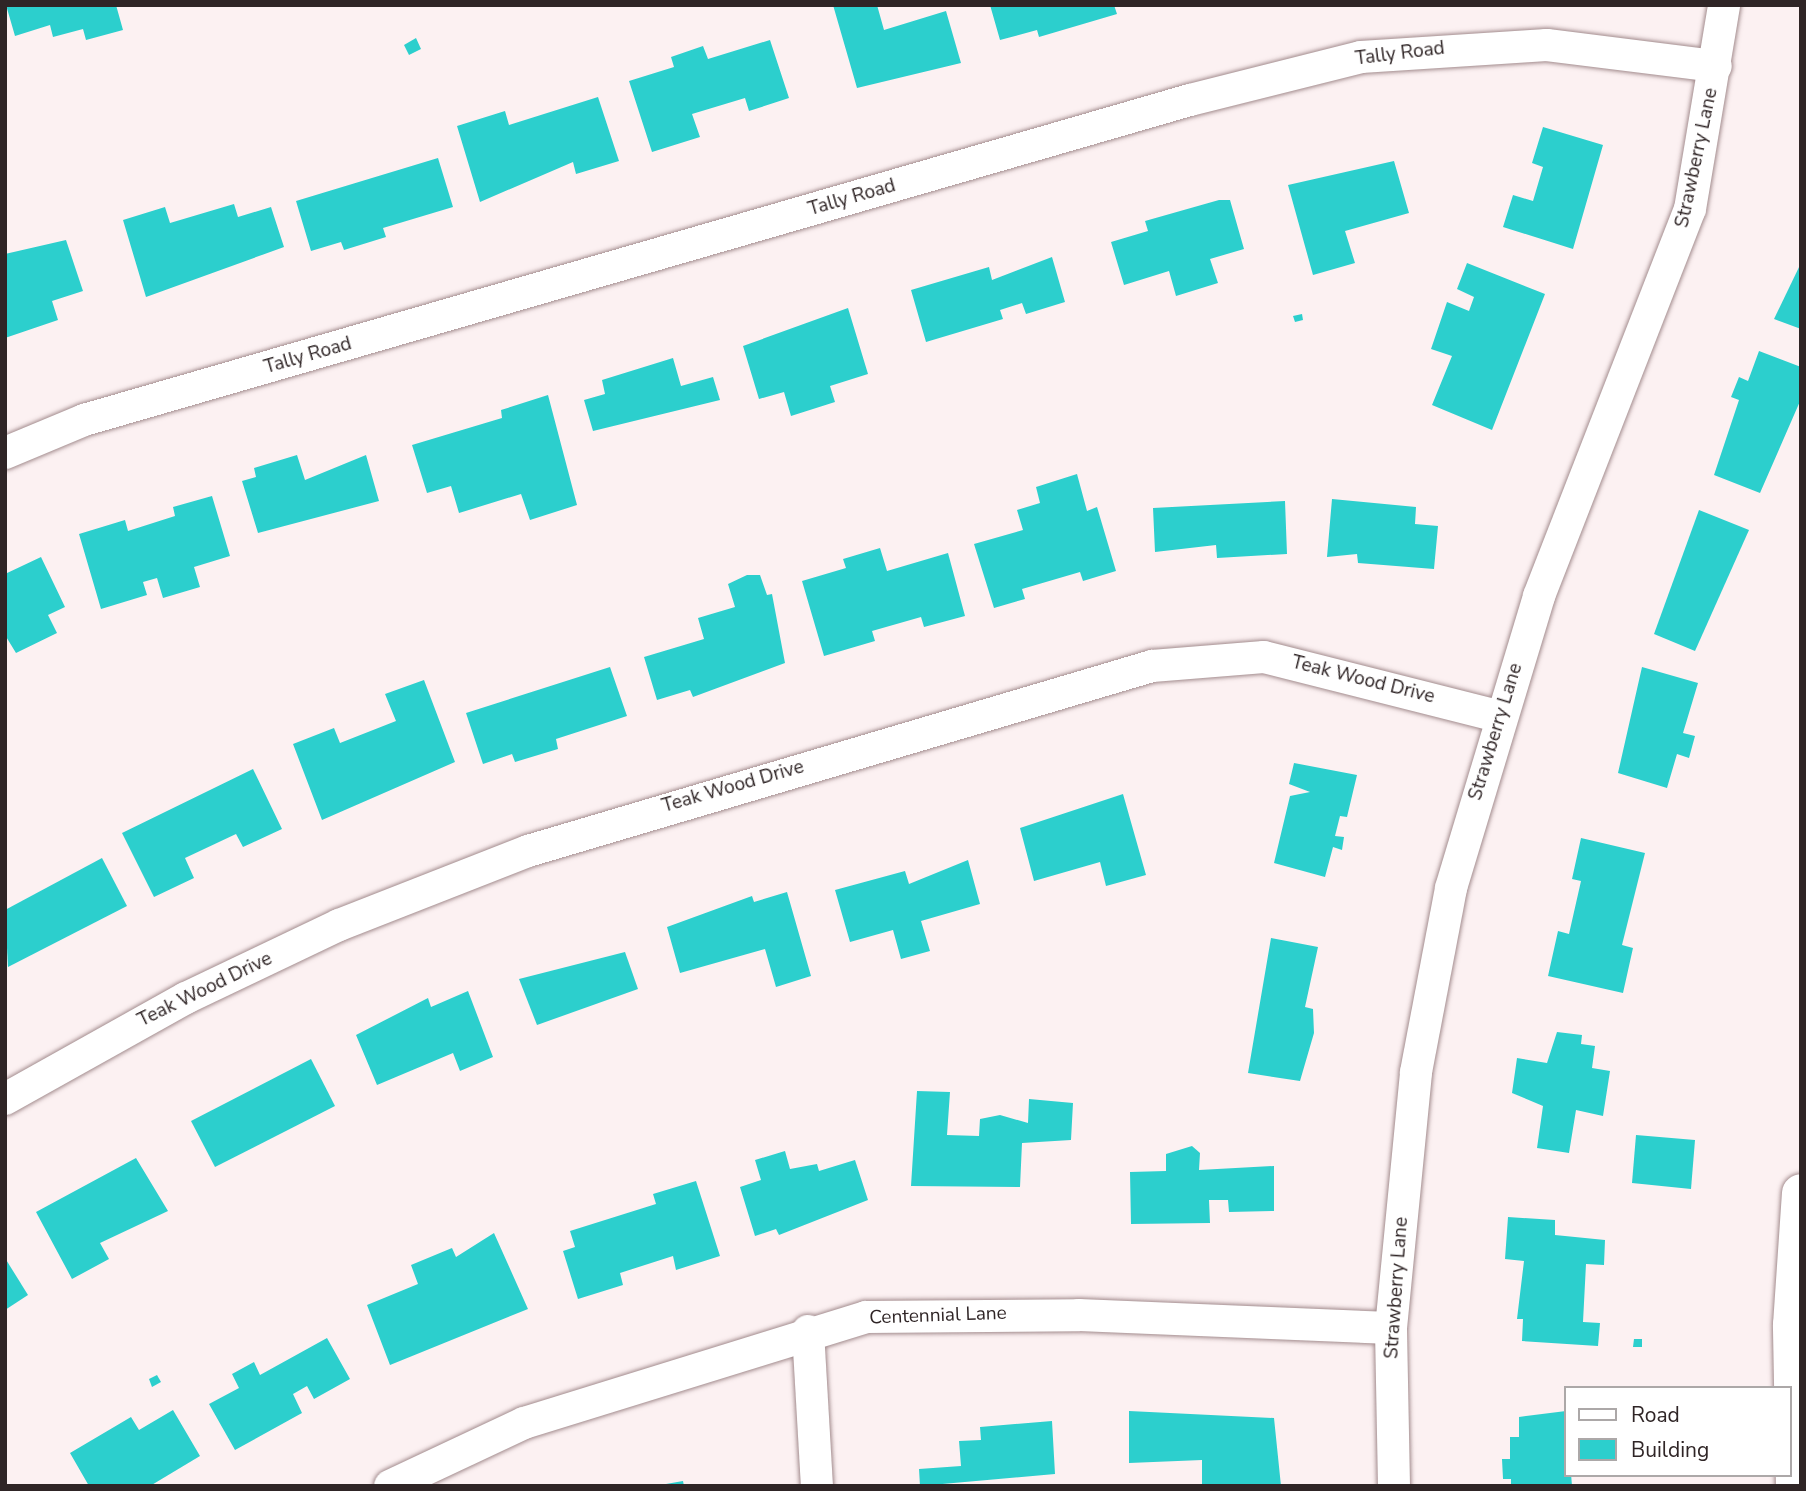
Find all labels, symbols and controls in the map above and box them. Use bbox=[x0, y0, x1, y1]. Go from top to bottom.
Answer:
street label: Tally Road bbox=[1354, 37, 1446, 71]
street label: Strawberry Lane bbox=[1671, 86, 1723, 230]
street label: Tally Road bbox=[806, 175, 898, 221]
street label: Tally Road bbox=[262, 333, 354, 379]
street label: Teak Wood Drive bbox=[1289, 651, 1437, 709]
street label: Strawberry Lane bbox=[1464, 661, 1528, 803]
street label: Teak Wood Drive bbox=[659, 756, 807, 818]
street label: Teak Wood Drive bbox=[134, 948, 276, 1032]
street label: Strawberry Lane bbox=[1381, 1216, 1413, 1360]
street label: Centennial Lane bbox=[869, 1302, 1007, 1330]
legend bbox=[1564, 1386, 1792, 1477]
text: Road bbox=[1631, 1401, 1680, 1429]
text: Building bbox=[1631, 1436, 1709, 1464]

